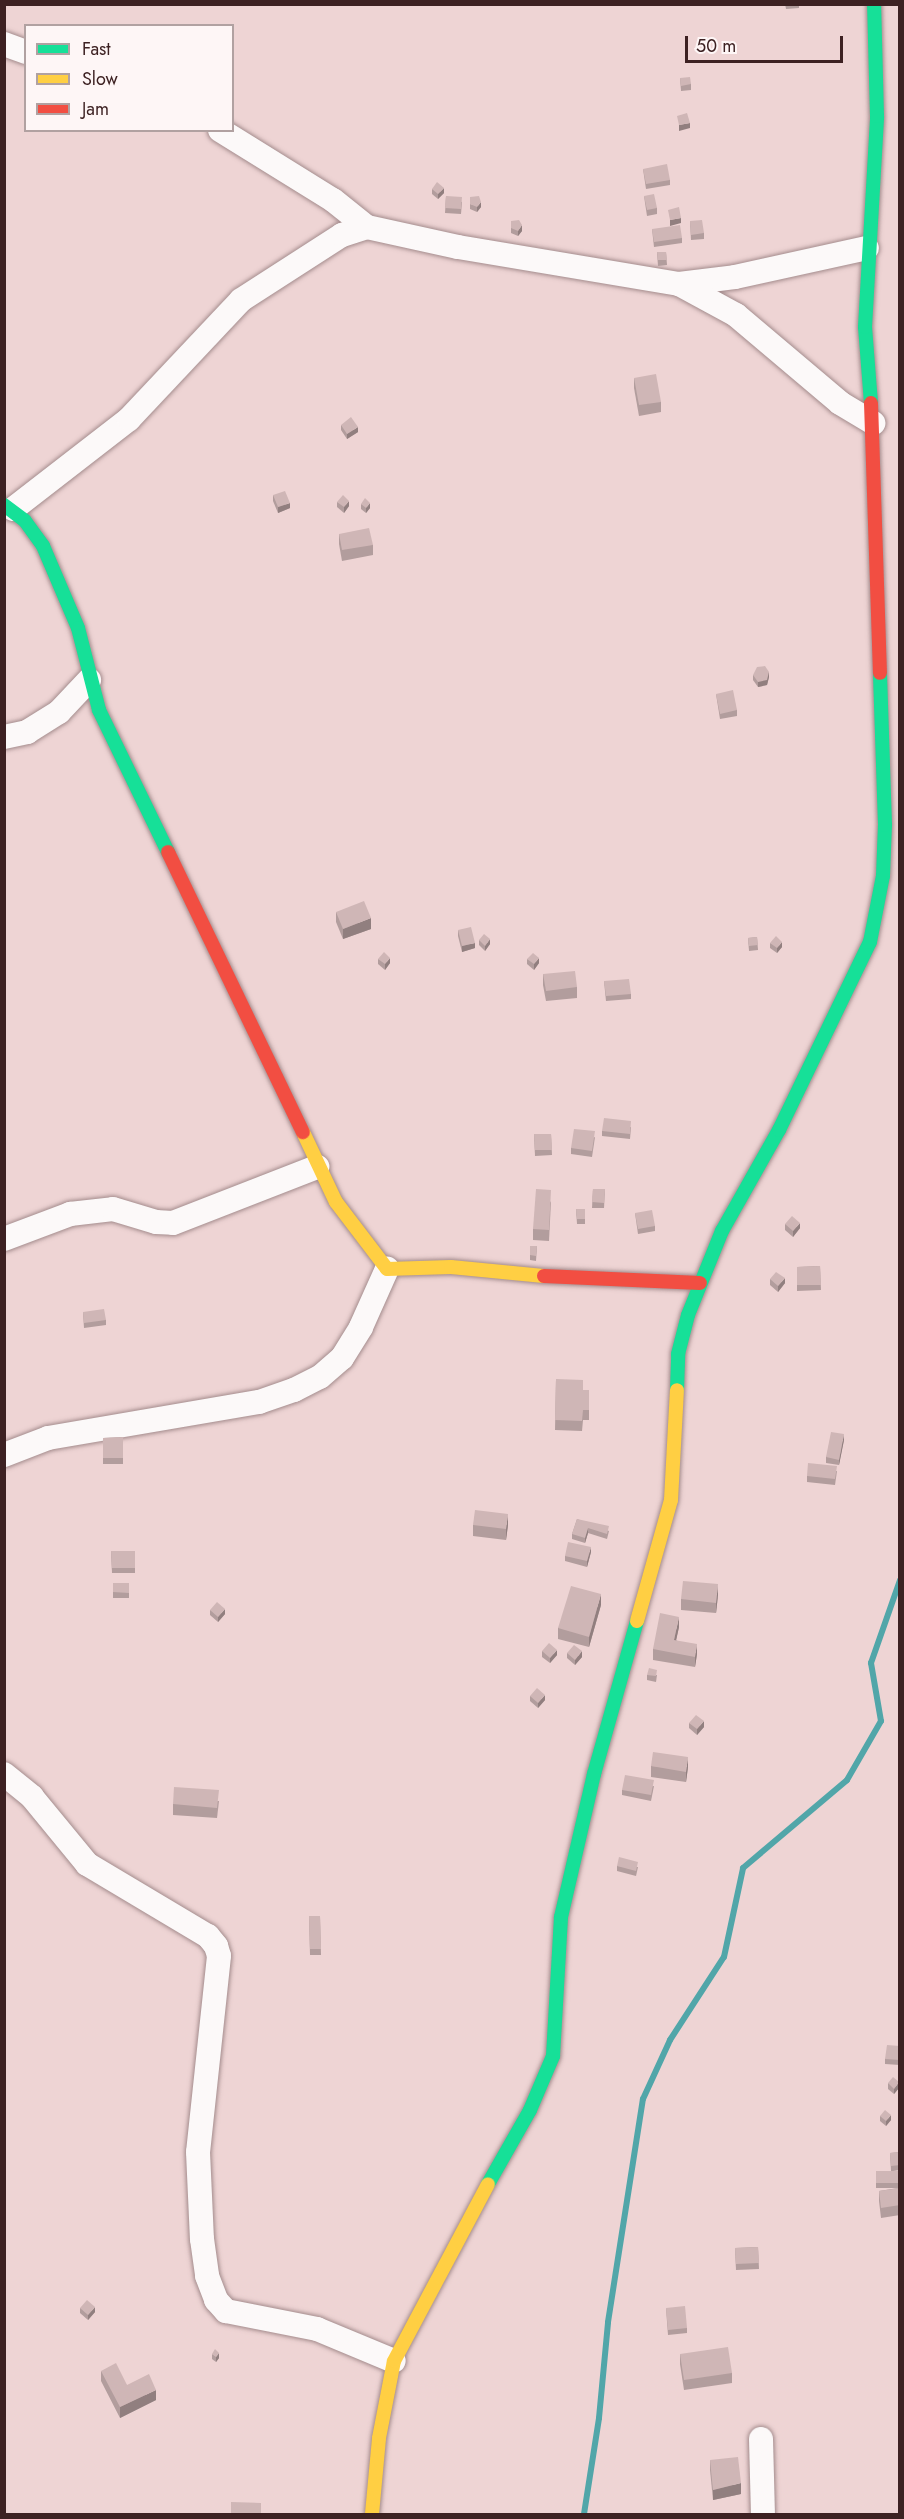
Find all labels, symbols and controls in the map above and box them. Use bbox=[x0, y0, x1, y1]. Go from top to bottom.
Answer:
legend bbox=[24, 24, 234, 132]
scale bar bbox=[688, 24, 846, 62]
text: 50 m bbox=[696, 33, 736, 59]
text: Fast bbox=[82, 36, 111, 62]
text: Slow bbox=[82, 66, 118, 92]
text: Jam bbox=[82, 96, 109, 122]

